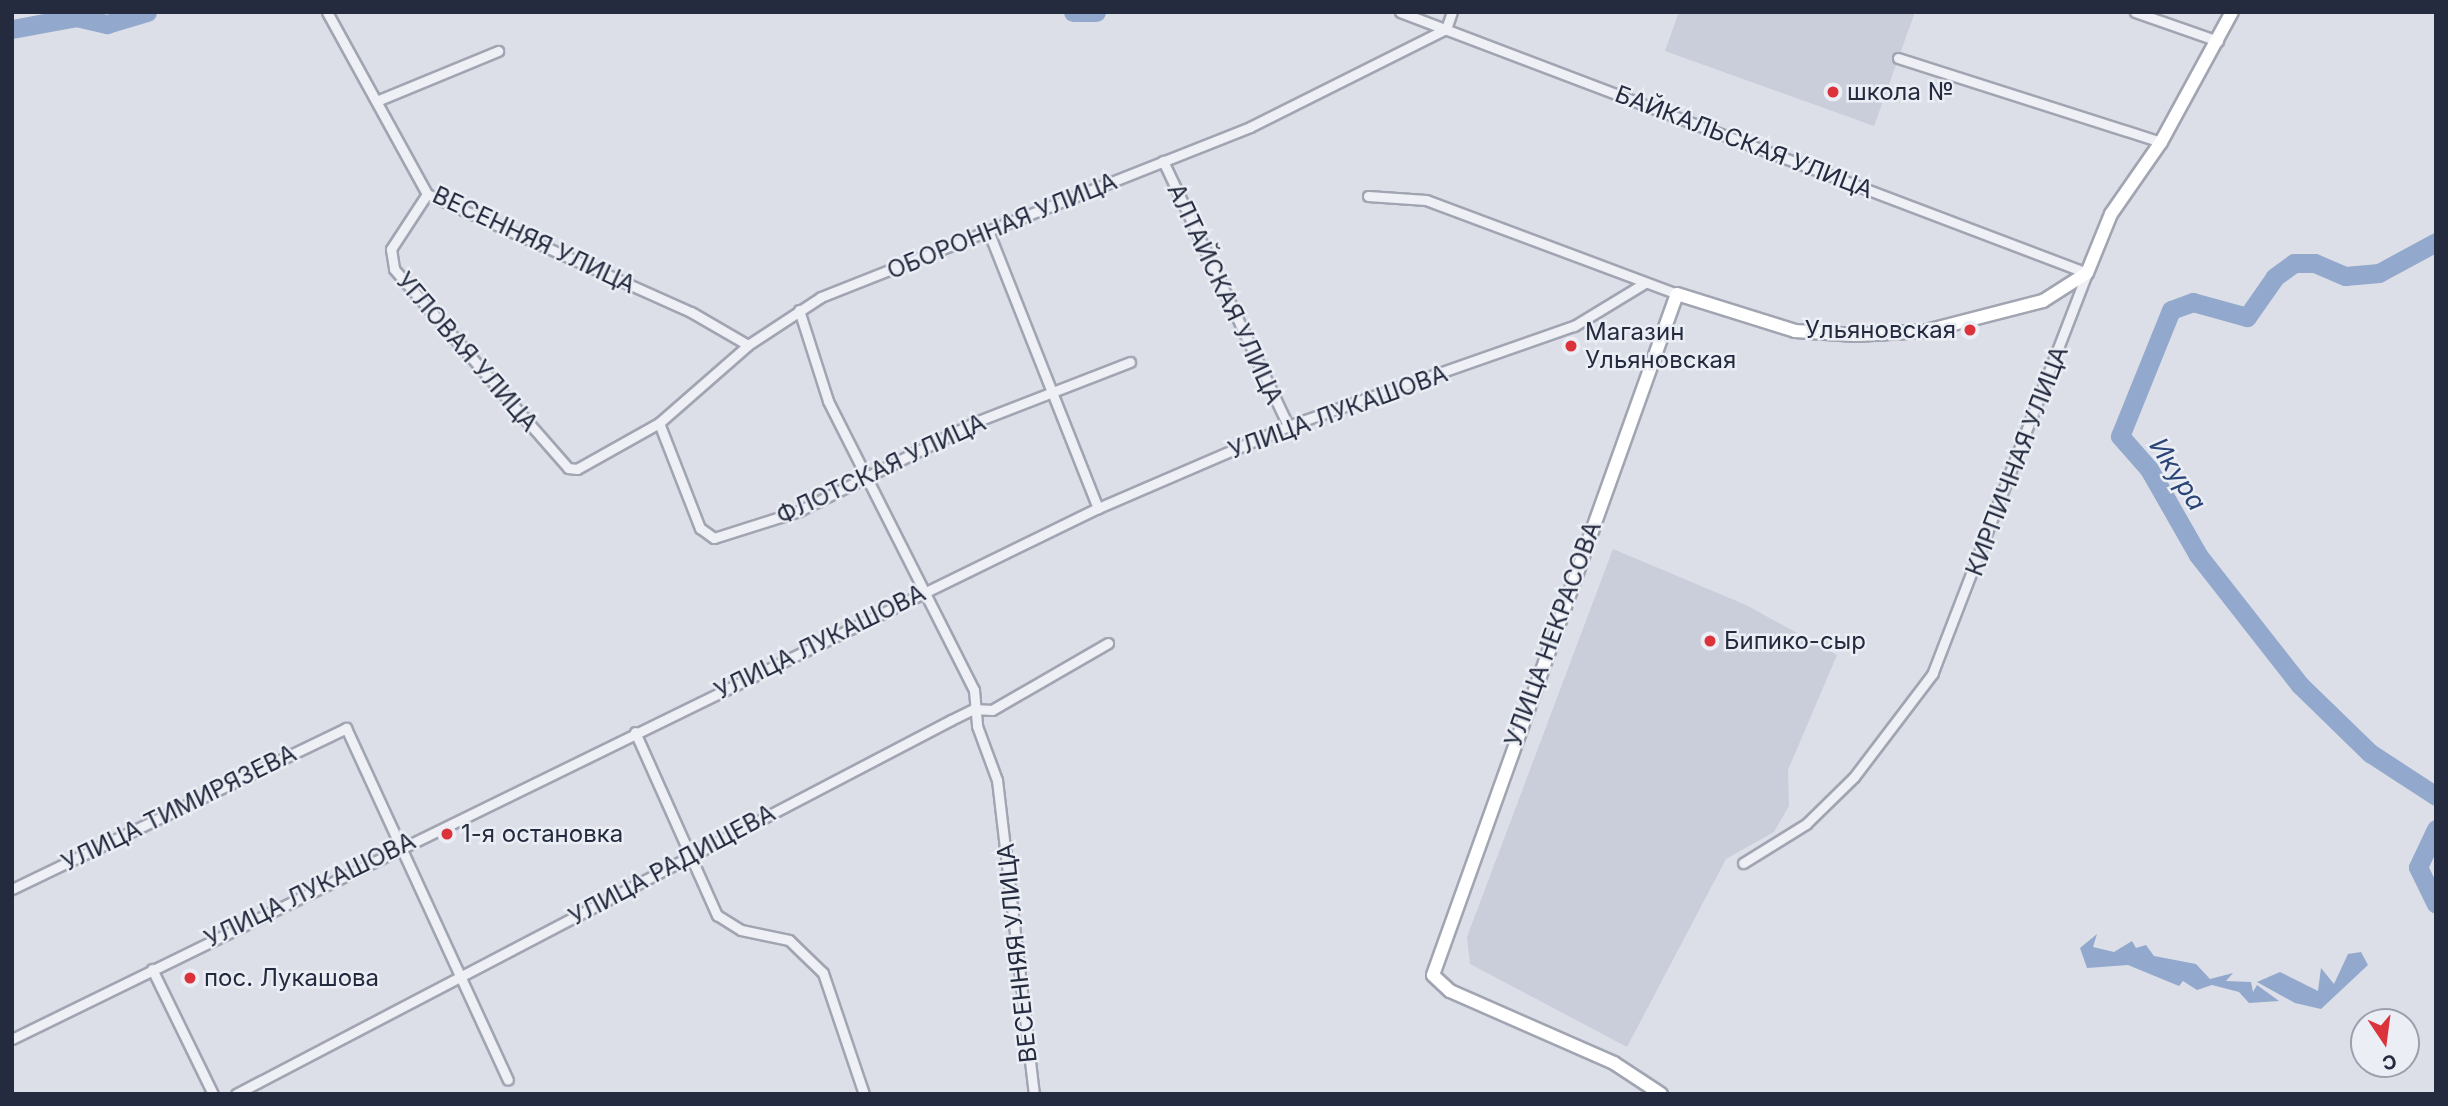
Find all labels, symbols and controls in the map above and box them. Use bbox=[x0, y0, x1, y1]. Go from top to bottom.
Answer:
place label: школа № bbox=[1847, 78, 1954, 106]
street label: БАЙКАЛЬСКАЯ УЛИЦА bbox=[1611, 80, 1877, 204]
marker: школа № bbox=[1825, 84, 1841, 100]
street label: ОБОРОННАЯ УЛИЦА bbox=[883, 167, 1121, 285]
street label: АЛТАЙСКАЯ УЛИЦА bbox=[1161, 179, 1289, 409]
street label: ВЕСЕННЯЯ УЛИЦА bbox=[428, 180, 640, 300]
street label: УГЛОВАЯ УЛИЦА bbox=[390, 267, 544, 437]
place label: Ульяновская bbox=[1805, 316, 1956, 344]
place label: Магазин Ульяновская bbox=[1585, 318, 1736, 374]
marker: Ульяновская bbox=[1962, 322, 1978, 338]
marker: Магазин Ульяновская bbox=[1563, 338, 1579, 354]
street label: КИРПИЧНАЯ УЛИЦА bbox=[1960, 342, 2074, 580]
street label: УЛИЦА ЛУКАШОВА bbox=[1225, 359, 1451, 465]
street label: ФЛОТСКАЯ УЛИЦА bbox=[772, 408, 990, 530]
water label: Икура bbox=[2143, 432, 2213, 516]
street label: УЛИЦА НЕКРАСОВА bbox=[1499, 517, 1607, 751]
street label: УЛИЦА ЛУКАШОВА bbox=[710, 578, 930, 706]
place label: Бипико-сыр bbox=[1724, 627, 1866, 655]
marker: Бипико-сыр bbox=[1702, 633, 1718, 649]
street label: УЛИЦА ТИМИРЯЗЕВА bbox=[57, 739, 301, 877]
street label: УЛИЦА РАДИЩЕВА bbox=[564, 798, 780, 932]
place label: 1-я остановка bbox=[461, 820, 623, 848]
street label: УЛИЦА ЛУКАШОВА bbox=[200, 826, 420, 954]
marker: 1-я остановка bbox=[439, 826, 455, 842]
street label: ВЕСЕННЯЯ УЛИЦА bbox=[991, 842, 1043, 1064]
place label: пос. Лукашова bbox=[204, 964, 379, 992]
marker: пос. Лукашова bbox=[182, 970, 198, 986]
north arrow bbox=[2350, 1008, 2420, 1078]
text: С bbox=[2380, 1049, 2399, 1075]

